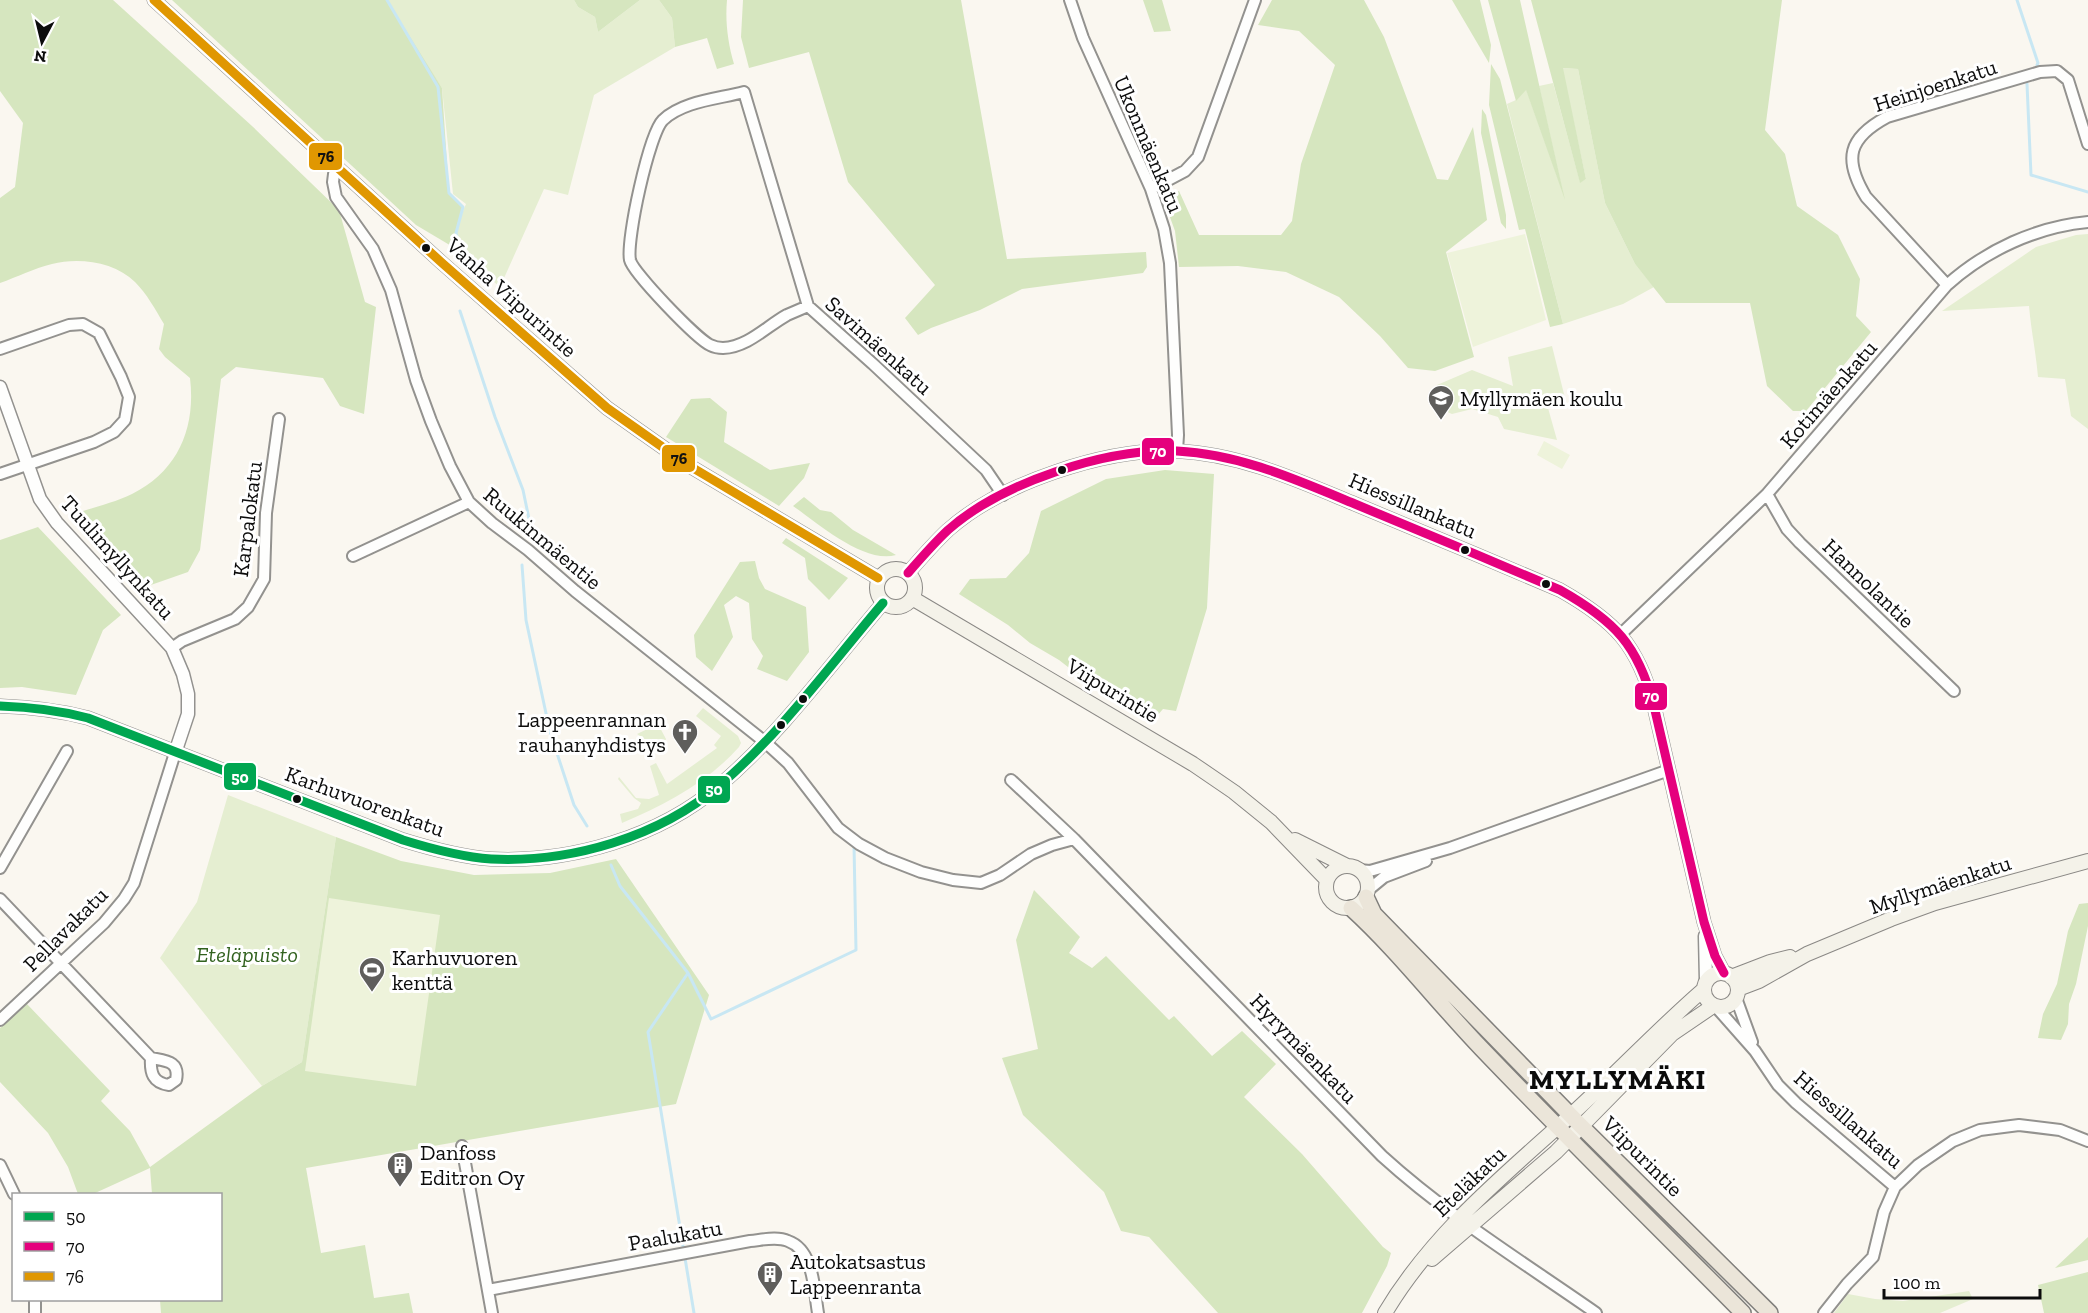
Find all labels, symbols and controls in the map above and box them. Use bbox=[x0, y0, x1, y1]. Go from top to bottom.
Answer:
north arrow bbox=[12, 12, 72, 72]
text: N bbox=[33, 46, 47, 67]
street label: Heinjoenkatu bbox=[1870, 53, 2001, 118]
street label: Ukonmäenkatu bbox=[1108, 72, 1190, 217]
line badge: 76 bbox=[308, 142, 343, 171]
text: 76 bbox=[318, 147, 335, 166]
street label: Vanha Viipurintie bbox=[440, 231, 583, 363]
unlabelled marker bbox=[420, 242, 432, 254]
street label: Savimäenkatu bbox=[820, 290, 938, 401]
street label: Kotimäenkatu bbox=[1774, 334, 1883, 454]
school or university icon: Myllymäen koulu bbox=[1426, 383, 1456, 421]
place label: Myllymäen koulu bbox=[1460, 385, 1623, 412]
line badge: 70 bbox=[1141, 437, 1175, 466]
text: 70 bbox=[1149, 442, 1167, 461]
line badge: 76 bbox=[661, 444, 696, 473]
text: 76 bbox=[671, 449, 688, 468]
street label: Karpalokatu bbox=[227, 459, 268, 578]
unlabelled marker bbox=[1056, 464, 1068, 476]
street label: Hiessillankatu bbox=[1345, 466, 1481, 545]
street label: Ruukinmäentie bbox=[478, 481, 607, 596]
street label: Tuulimyllynkatu bbox=[55, 490, 181, 625]
street label: Hannolantie bbox=[1817, 533, 1920, 634]
unlabelled marker bbox=[1459, 544, 1471, 556]
unlabelled marker bbox=[1540, 578, 1552, 590]
street label: Viipurintie bbox=[1061, 652, 1164, 729]
line badge: 70 bbox=[1634, 682, 1668, 711]
text: 70 bbox=[1642, 687, 1660, 706]
unlabelled marker bbox=[797, 693, 809, 705]
place label: Lappeenrannan rauhanyhdistys bbox=[518, 706, 666, 758]
church icon: Lappeenrannan rauhanyhdistys bbox=[670, 717, 700, 755]
unlabelled marker bbox=[775, 719, 787, 731]
street label: Karhuvuorenkatu bbox=[281, 760, 449, 843]
line badge: 50 bbox=[223, 762, 257, 791]
text: 50 bbox=[231, 768, 249, 787]
line badge: 50 bbox=[697, 775, 731, 804]
text: 50 bbox=[705, 780, 723, 799]
unlabelled marker bbox=[291, 793, 303, 805]
street label: Myllymäenkatu bbox=[1866, 849, 2015, 920]
street label: Pellavakatu bbox=[17, 881, 114, 977]
park label: Eteläpuisto bbox=[196, 941, 298, 968]
place label: Karhuvuoren kenttä bbox=[392, 944, 518, 996]
sports icon: Karhuvuoren kenttä bbox=[357, 955, 387, 993]
street label: Hyrymäenkatu bbox=[1244, 988, 1363, 1110]
district label: MYLLYMÄKI bbox=[1529, 1063, 1707, 1096]
street label: Hiessillankatu bbox=[1788, 1065, 1909, 1175]
street label: Viipurintie bbox=[1596, 1110, 1689, 1202]
place label: Danfoss Editron Oy bbox=[420, 1139, 526, 1191]
street label: Eteläkatu bbox=[1427, 1140, 1512, 1223]
building icon: Danfoss Editron Oy bbox=[385, 1150, 415, 1188]
legend bbox=[12, 1193, 222, 1301]
text: 50 bbox=[66, 1206, 86, 1228]
street label: Paalukatu bbox=[626, 1214, 725, 1257]
text: 70 bbox=[66, 1236, 85, 1258]
place label: Autokatsastus Lappeenranta bbox=[790, 1248, 926, 1300]
building icon: Autokatsastus Lappeenranta bbox=[755, 1259, 785, 1297]
scale bar bbox=[1884, 1262, 2040, 1300]
text: 76 bbox=[66, 1266, 84, 1288]
text: 100 m bbox=[1893, 1272, 1941, 1294]

